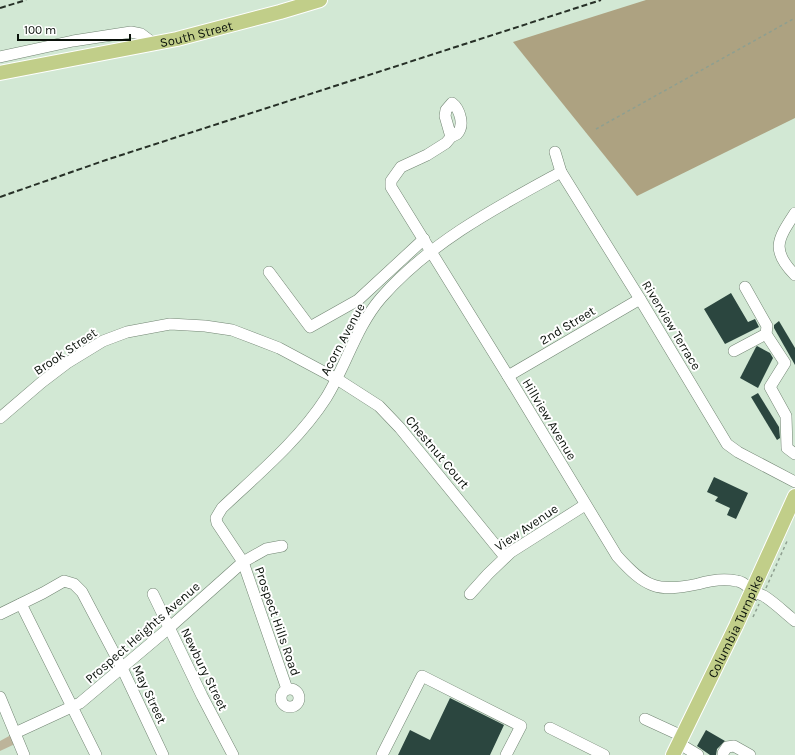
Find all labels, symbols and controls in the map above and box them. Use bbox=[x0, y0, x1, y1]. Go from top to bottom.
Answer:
scale bar bbox=[18, 16, 130, 42]
street label: South Street bbox=[159, 18, 234, 50]
text: 100 m bbox=[24, 23, 56, 37]
street label: Riverview Terrace bbox=[639, 278, 704, 373]
street label: Acorn Avenue bbox=[317, 300, 368, 378]
street label: 2nd Street bbox=[537, 303, 598, 348]
street label: Brook Street bbox=[31, 325, 100, 378]
street label: Hillview Avenue bbox=[519, 376, 580, 463]
street label: Chestnut Court bbox=[403, 413, 472, 492]
street label: View Avenue bbox=[492, 501, 561, 554]
street label: Prospect Hills Road bbox=[252, 565, 303, 678]
street label: Columbia Turnpike bbox=[705, 572, 766, 680]
street label: Prospect Heights Avenue bbox=[82, 578, 203, 686]
street label: Newbury Street bbox=[178, 625, 231, 713]
street label: May Street bbox=[129, 662, 170, 726]

